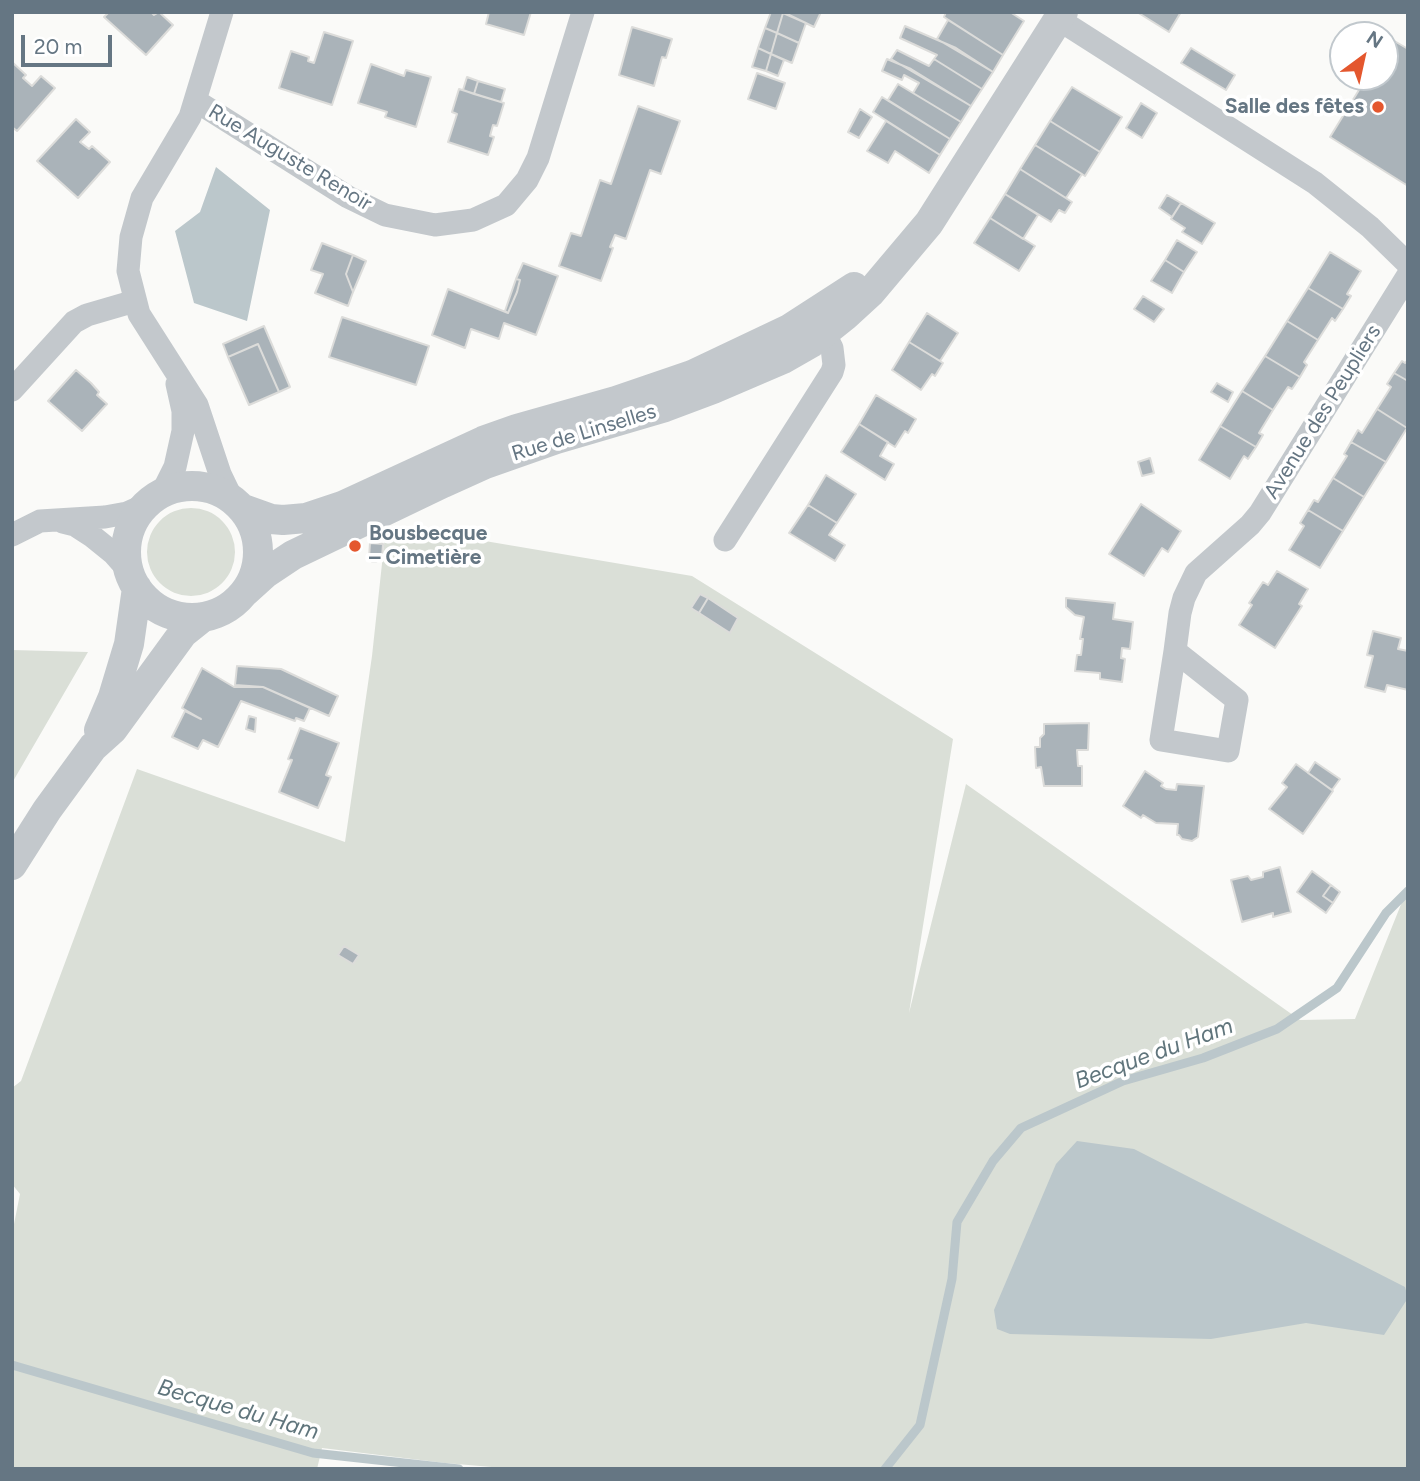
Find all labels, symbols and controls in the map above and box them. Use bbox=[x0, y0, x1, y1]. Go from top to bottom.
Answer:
scale bar bbox=[24, 21, 116, 65]
north arrow bbox=[1329, 21, 1399, 91]
text: N bbox=[1362, 26, 1387, 53]
text: 20 m bbox=[34, 34, 82, 59]
place label: Salle des fêtes bbox=[1225, 94, 1364, 120]
street label: Rue Auguste Renoir bbox=[204, 99, 376, 217]
marker: Salle des fêtes bbox=[1370, 99, 1386, 115]
street label: Avenue des Peupliers bbox=[1259, 320, 1387, 504]
street label: Rue de Linselles bbox=[509, 399, 659, 467]
place label: Bousbecque – Cimetière bbox=[369, 521, 487, 571]
marker: Bousbecque – Cimetière bbox=[347, 538, 363, 554]
water label: Becque du Ham bbox=[1071, 1013, 1237, 1095]
water label: Becque du Ham bbox=[154, 1374, 322, 1446]

